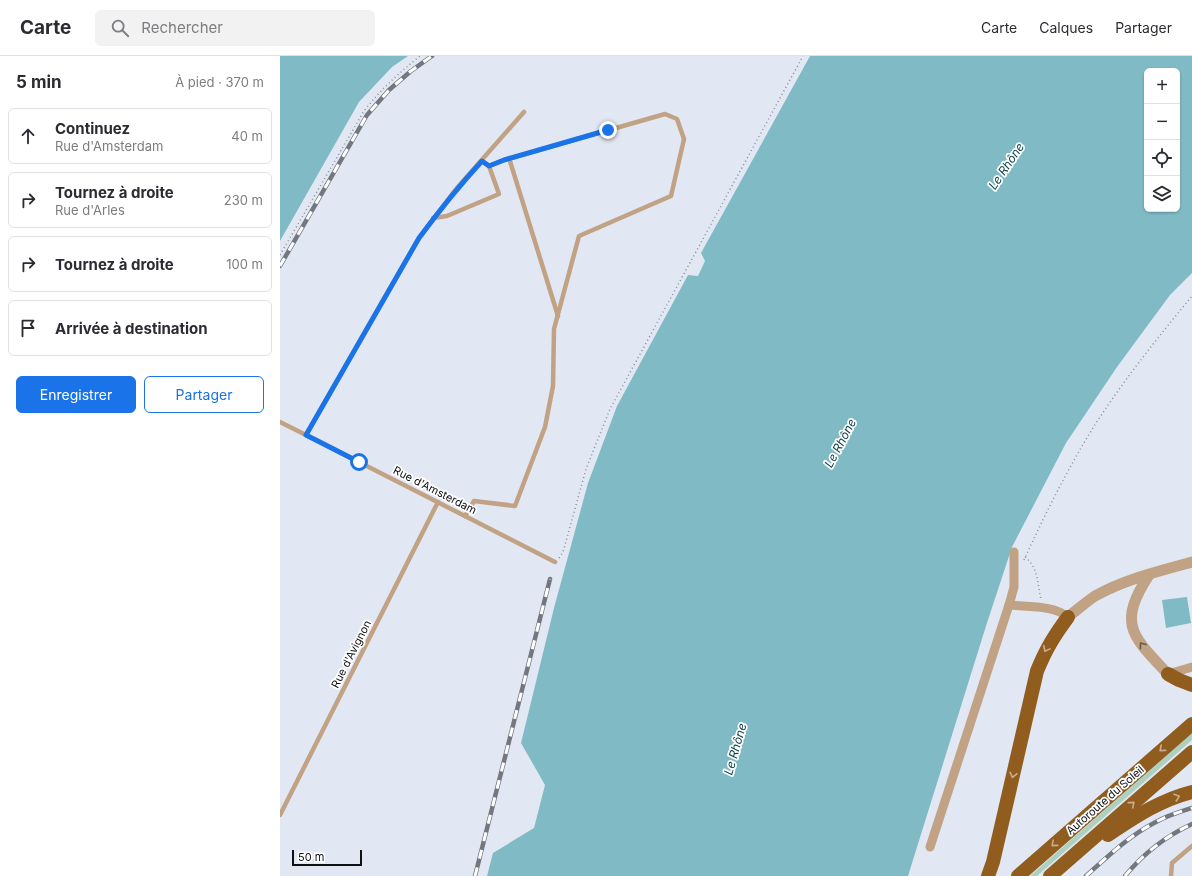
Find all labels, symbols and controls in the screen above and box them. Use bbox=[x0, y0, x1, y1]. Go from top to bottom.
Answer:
search box bbox=[95, 10, 375, 46]
text: Carte bbox=[20, 16, 71, 39]
icon: search bbox=[109, 17, 131, 39]
text: Rechercher bbox=[141, 18, 223, 37]
text: Carte bbox=[981, 19, 1017, 36]
text: Calques bbox=[1039, 19, 1093, 36]
text: Partager bbox=[1115, 19, 1172, 36]
map controls bbox=[1144, 68, 1180, 212]
button: + bbox=[1144, 68, 1180, 104]
text: 5 min bbox=[16, 72, 62, 92]
text: À pied · 370 m bbox=[175, 74, 264, 90]
button: − bbox=[1144, 104, 1180, 140]
text: Continuez bbox=[55, 119, 130, 138]
route end bbox=[599, 121, 617, 139]
icon: ahead bbox=[17, 125, 39, 147]
text: 40 m bbox=[231, 128, 263, 144]
text: Rue d'Amsterdam bbox=[55, 138, 163, 154]
water label: Le Rhône bbox=[985, 140, 1027, 192]
button: locate bbox=[1144, 140, 1180, 176]
button: layers bbox=[1144, 176, 1180, 212]
text: Tournez à droite bbox=[55, 183, 174, 202]
icon: right bbox=[17, 189, 39, 211]
text: 230 m bbox=[224, 192, 263, 208]
text: Rue d'Arles bbox=[55, 202, 125, 218]
icon: right bbox=[17, 253, 39, 275]
text: Tournez à droite bbox=[55, 255, 174, 274]
text: 100 m bbox=[226, 256, 263, 272]
icon: arrive bbox=[17, 317, 39, 339]
text: Arrivée à destination bbox=[55, 319, 208, 338]
button: Enregistrer bbox=[16, 376, 136, 413]
button: Partager bbox=[144, 376, 264, 413]
water label: Le Rhône bbox=[821, 416, 859, 470]
route start bbox=[350, 453, 368, 471]
street label: Rue d'Amsterdam bbox=[391, 463, 479, 517]
street label: Rue d'Avignon bbox=[328, 618, 374, 690]
one-way arrow bbox=[1140, 643, 1147, 650]
one-way arrow bbox=[1044, 645, 1051, 653]
water label: Le Rhône bbox=[720, 721, 750, 777]
one-way arrow bbox=[1160, 745, 1167, 752]
street label: Autoroute du Soleil bbox=[1063, 762, 1147, 838]
one-way arrow bbox=[1009, 771, 1017, 778]
one-way arrow bbox=[1173, 793, 1180, 802]
one-way arrow bbox=[1127, 802, 1134, 809]
one-way arrow bbox=[1051, 840, 1059, 847]
scale bar bbox=[292, 848, 362, 867]
text: 50 m bbox=[298, 850, 324, 864]

